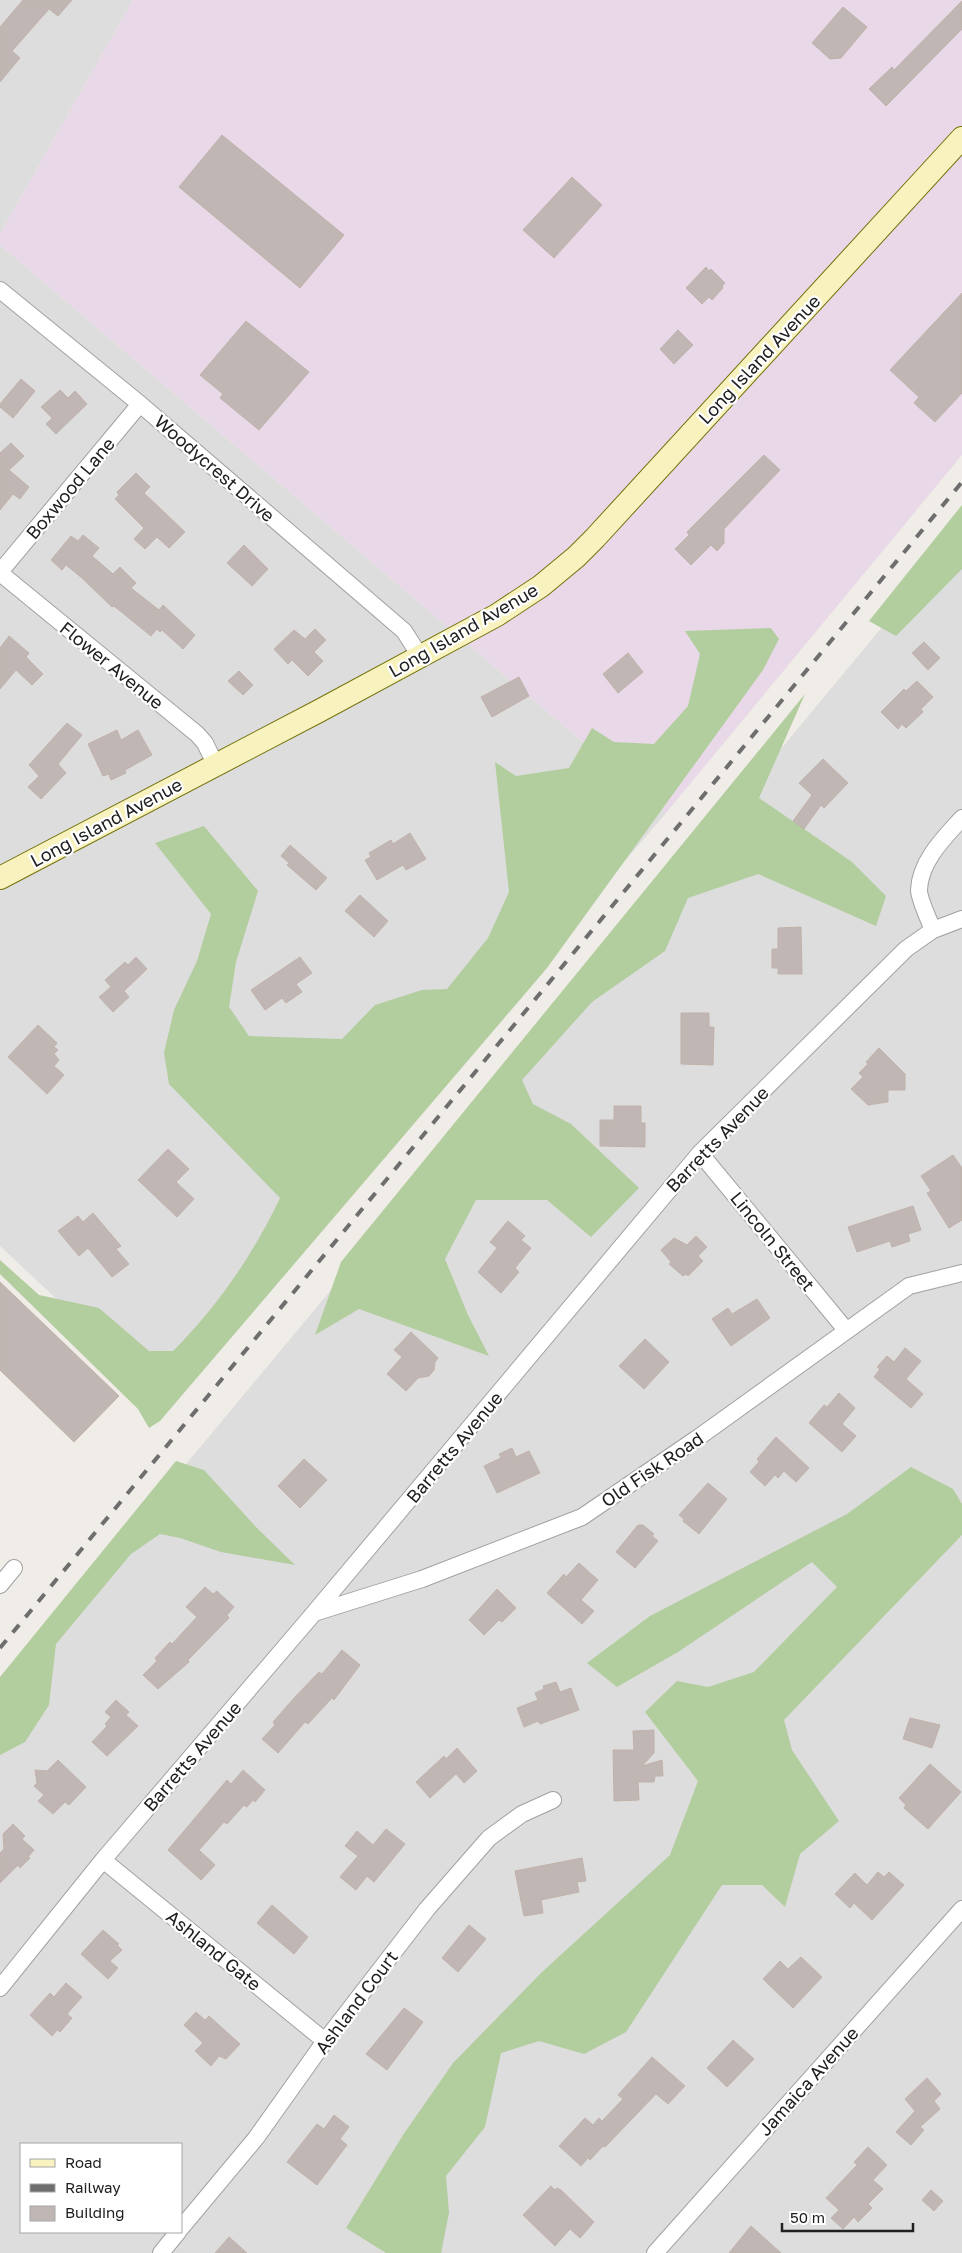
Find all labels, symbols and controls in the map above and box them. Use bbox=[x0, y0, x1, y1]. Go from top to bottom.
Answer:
street label: Long Island Avenue bbox=[693, 290, 825, 428]
street label: Woodycrest Drive bbox=[150, 410, 280, 526]
street label: Boxwood Lane bbox=[21, 433, 119, 543]
street label: Long Island Avenue bbox=[384, 578, 542, 682]
street label: Flower Avenue bbox=[56, 617, 168, 713]
street label: Long Island Avenue bbox=[26, 773, 186, 871]
street label: Barretts Avenue bbox=[661, 1082, 773, 1196]
street label: Lincoln Street bbox=[726, 1187, 820, 1295]
street label: Barretts Avenue bbox=[401, 1387, 507, 1507]
street label: Old Fisk Road bbox=[597, 1427, 707, 1511]
street label: Barretts Avenue bbox=[138, 1697, 246, 1815]
street label: Ashland Gate bbox=[162, 1905, 266, 1995]
street label: Ashland Court bbox=[310, 1946, 402, 2058]
street label: Jamaica Avenue bbox=[753, 2022, 863, 2140]
legend bbox=[20, 2143, 182, 2233]
text: Road bbox=[65, 2153, 102, 2171]
text: Railway bbox=[65, 2178, 121, 2196]
scale bar bbox=[782, 2200, 913, 2232]
text: Building bbox=[65, 2203, 125, 2221]
text: 50 m bbox=[790, 2208, 825, 2226]

